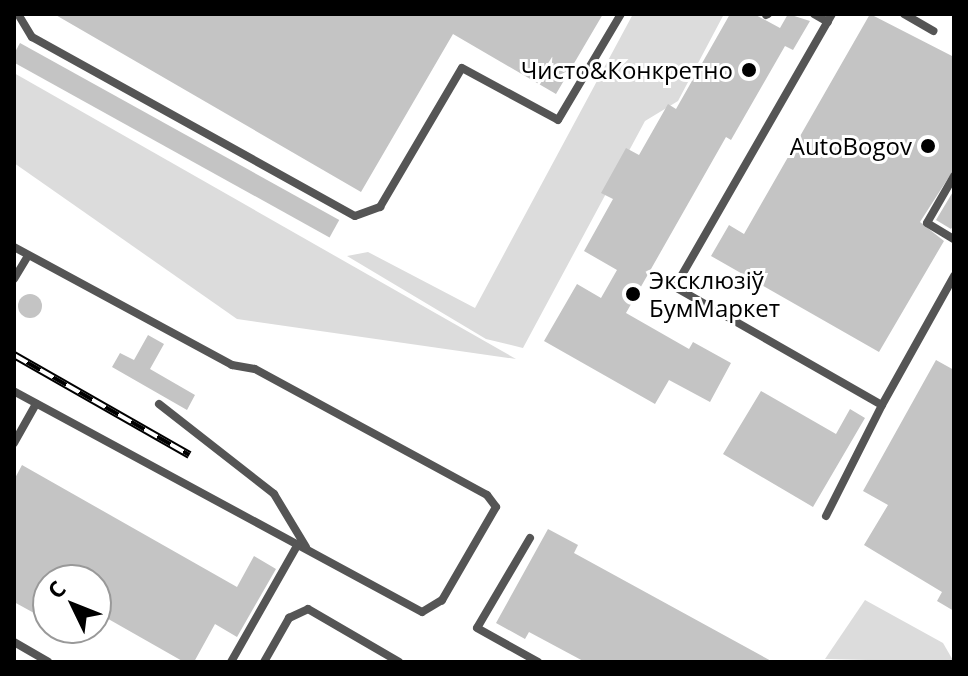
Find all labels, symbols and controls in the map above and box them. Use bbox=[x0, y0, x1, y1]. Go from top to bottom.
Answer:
place label: Чисто&Конкретно bbox=[521, 56, 733, 84]
marker: Чисто&Конкретно bbox=[740, 61, 758, 79]
place label: AutoBogov bbox=[790, 132, 912, 160]
marker: AutoBogov bbox=[919, 137, 937, 155]
place label: Эксклюзіў БумМаркет bbox=[649, 266, 780, 322]
marker: Эксклюзіў БумМаркет bbox=[624, 285, 642, 303]
north arrow bbox=[32, 564, 112, 644]
text: С bbox=[40, 574, 72, 604]

